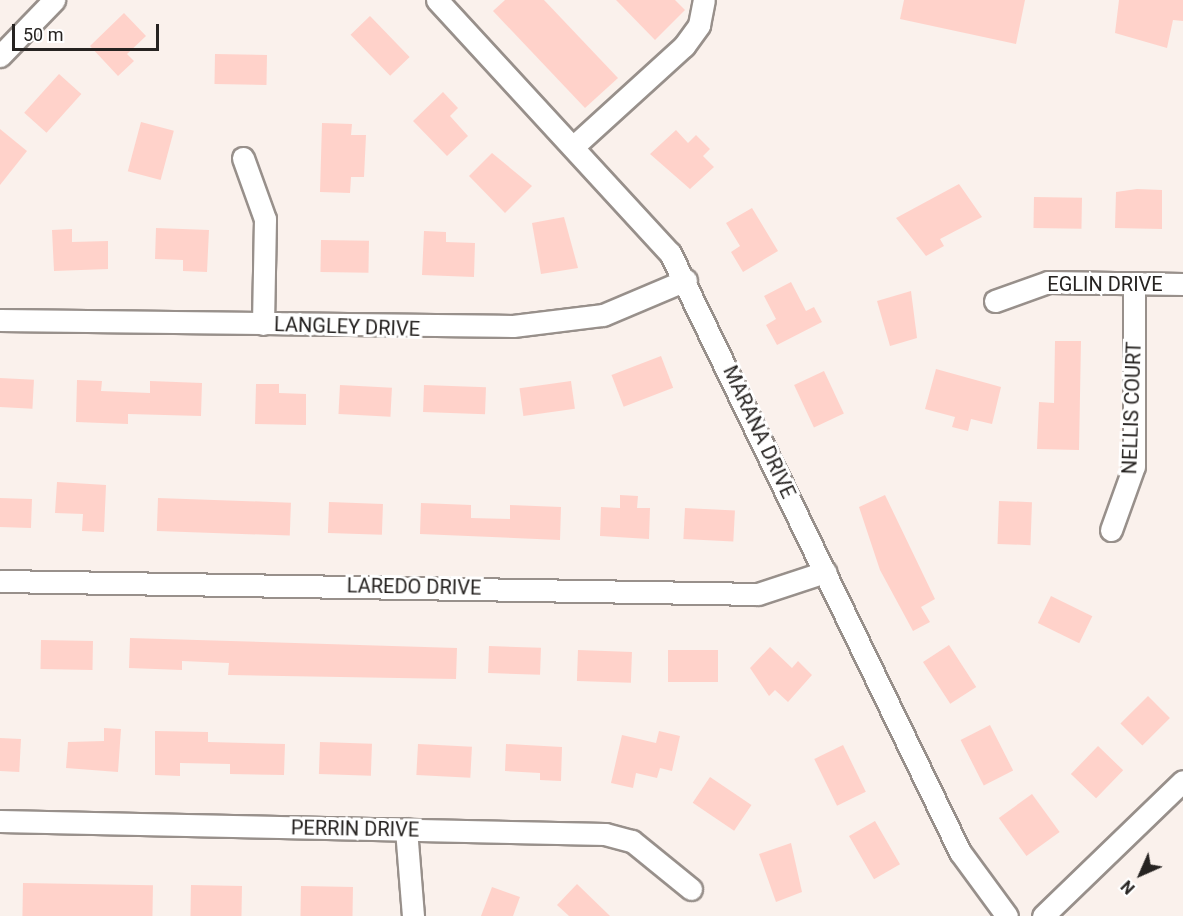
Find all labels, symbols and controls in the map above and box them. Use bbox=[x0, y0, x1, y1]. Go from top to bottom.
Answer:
scale bar bbox=[15, 12, 162, 50]
text: 50 m bbox=[23, 24, 63, 45]
street label: EGLIN DRIVE bbox=[1047, 272, 1163, 296]
street label: LANGLEY DRIVE bbox=[274, 312, 420, 342]
street label: NELLIS COURT bbox=[1118, 341, 1146, 475]
street label: MARANA DRIVE bbox=[718, 362, 800, 502]
street label: LAREDO DRIVE bbox=[347, 574, 481, 600]
street label: PERRIN DRIVE bbox=[291, 816, 419, 842]
north arrow bbox=[1111, 844, 1171, 904]
text: N bbox=[1117, 876, 1139, 898]

